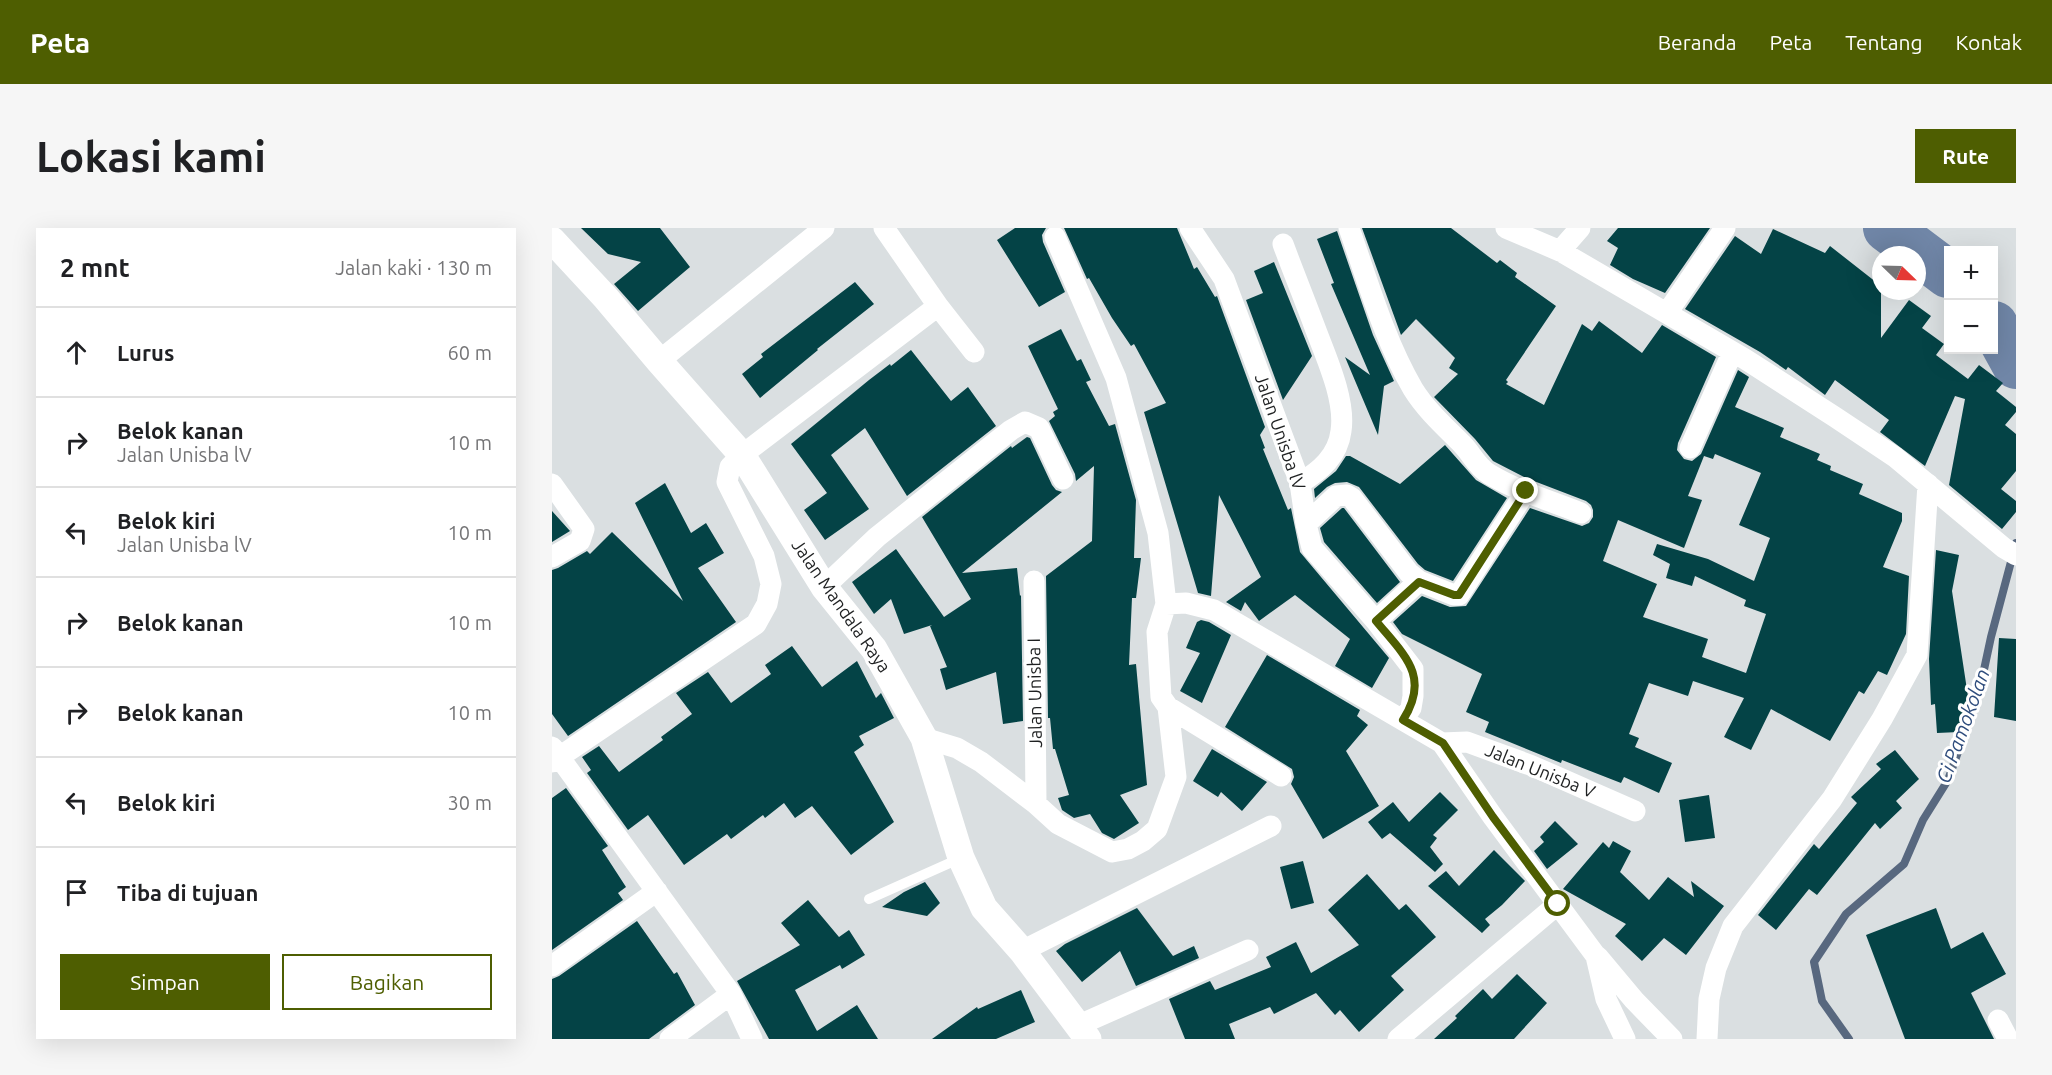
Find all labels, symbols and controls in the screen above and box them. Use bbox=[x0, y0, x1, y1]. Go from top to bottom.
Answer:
text: Peta bbox=[30, 27, 90, 58]
text: Beranda bbox=[1658, 30, 1737, 54]
text: Peta bbox=[1770, 30, 1812, 54]
text: Tentang bbox=[1845, 30, 1923, 54]
text: Kontak bbox=[1956, 30, 2022, 54]
button: Rute bbox=[1915, 129, 2016, 183]
text: Lokasi kami bbox=[36, 133, 266, 180]
north arrow bbox=[1872, 246, 1926, 300]
map controls bbox=[1944, 246, 1998, 354]
button: + bbox=[1944, 246, 1998, 300]
text: 2 mnt bbox=[60, 253, 130, 282]
text: Jalan kaki · 130 m bbox=[335, 256, 492, 279]
button: − bbox=[1944, 300, 1998, 354]
icon: ahead bbox=[60, 336, 93, 369]
text: Lurus bbox=[117, 340, 174, 365]
text: 60 m bbox=[448, 341, 492, 364]
street label: Jalan Unisba lV bbox=[1252, 371, 1310, 493]
text: Belok kanan bbox=[117, 418, 244, 443]
icon: right bbox=[60, 426, 93, 459]
text: 10 m bbox=[448, 431, 492, 454]
text: Jalan Unisba lV bbox=[117, 443, 252, 466]
route end bbox=[1512, 477, 1538, 503]
text: Belok kiri bbox=[117, 508, 215, 533]
icon: left bbox=[60, 516, 93, 549]
text: 10 m bbox=[448, 521, 492, 544]
text: Jalan Unisba lV bbox=[117, 533, 252, 556]
street label: Jalan Mandala Raya bbox=[788, 535, 895, 676]
icon: right bbox=[60, 606, 93, 639]
text: Belok kanan bbox=[117, 610, 244, 635]
text: 10 m bbox=[448, 611, 492, 634]
street label: Jalan Unisba I bbox=[1023, 638, 1045, 748]
water label: Ci Pamokolan bbox=[1931, 665, 1994, 786]
icon: right bbox=[60, 696, 93, 729]
text: Belok kanan bbox=[117, 700, 244, 725]
text: 10 m bbox=[448, 701, 492, 724]
street label: Jalan Unisba V bbox=[1483, 739, 1599, 801]
icon: left bbox=[60, 786, 93, 819]
text: Belok kiri bbox=[117, 790, 215, 815]
text: 30 m bbox=[448, 791, 492, 814]
icon: arrive bbox=[60, 876, 93, 909]
text: Tiba di tujuan bbox=[117, 880, 258, 905]
route start bbox=[1544, 890, 1570, 916]
button: Simpan bbox=[60, 954, 270, 1010]
button: Bagikan bbox=[282, 954, 492, 1010]

